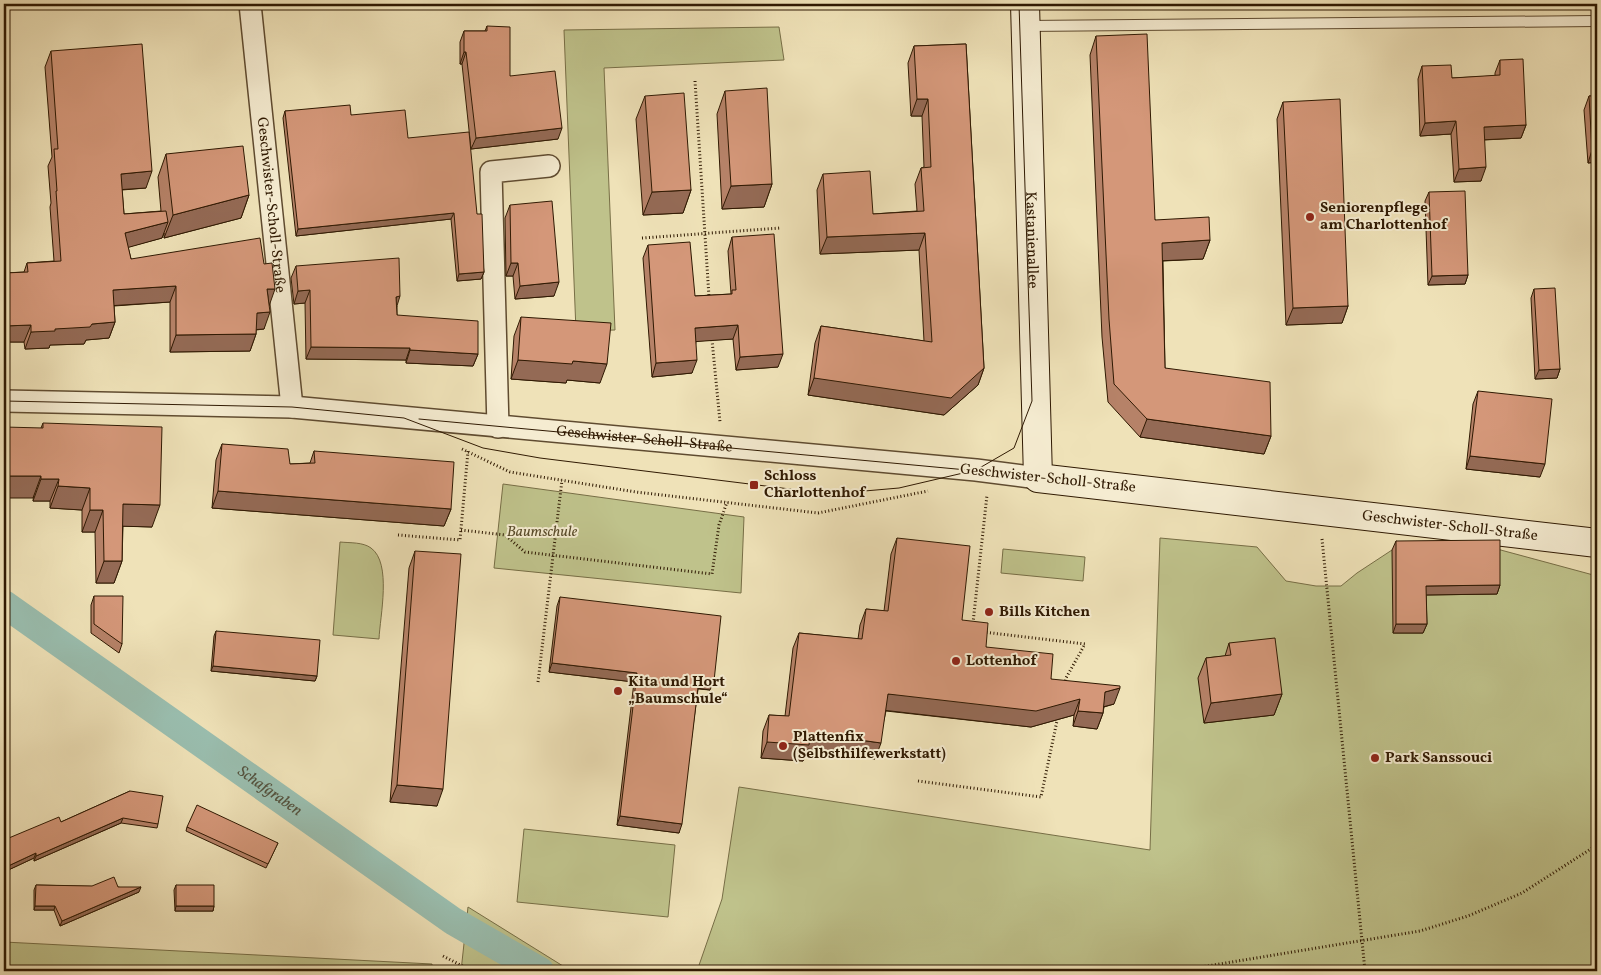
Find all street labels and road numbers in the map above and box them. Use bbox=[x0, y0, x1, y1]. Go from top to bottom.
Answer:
street label: Geschwister-Scholl-Straße bbox=[251, 116, 291, 294]
street label: Kastanienallee bbox=[1020, 191, 1043, 289]
street label: Geschwister-Scholl-Straße bbox=[555, 421, 733, 458]
street label: Geschwister-Scholl-Straße bbox=[959, 459, 1137, 499]
street label: Geschwister-Scholl-Straße bbox=[1361, 505, 1539, 547]

